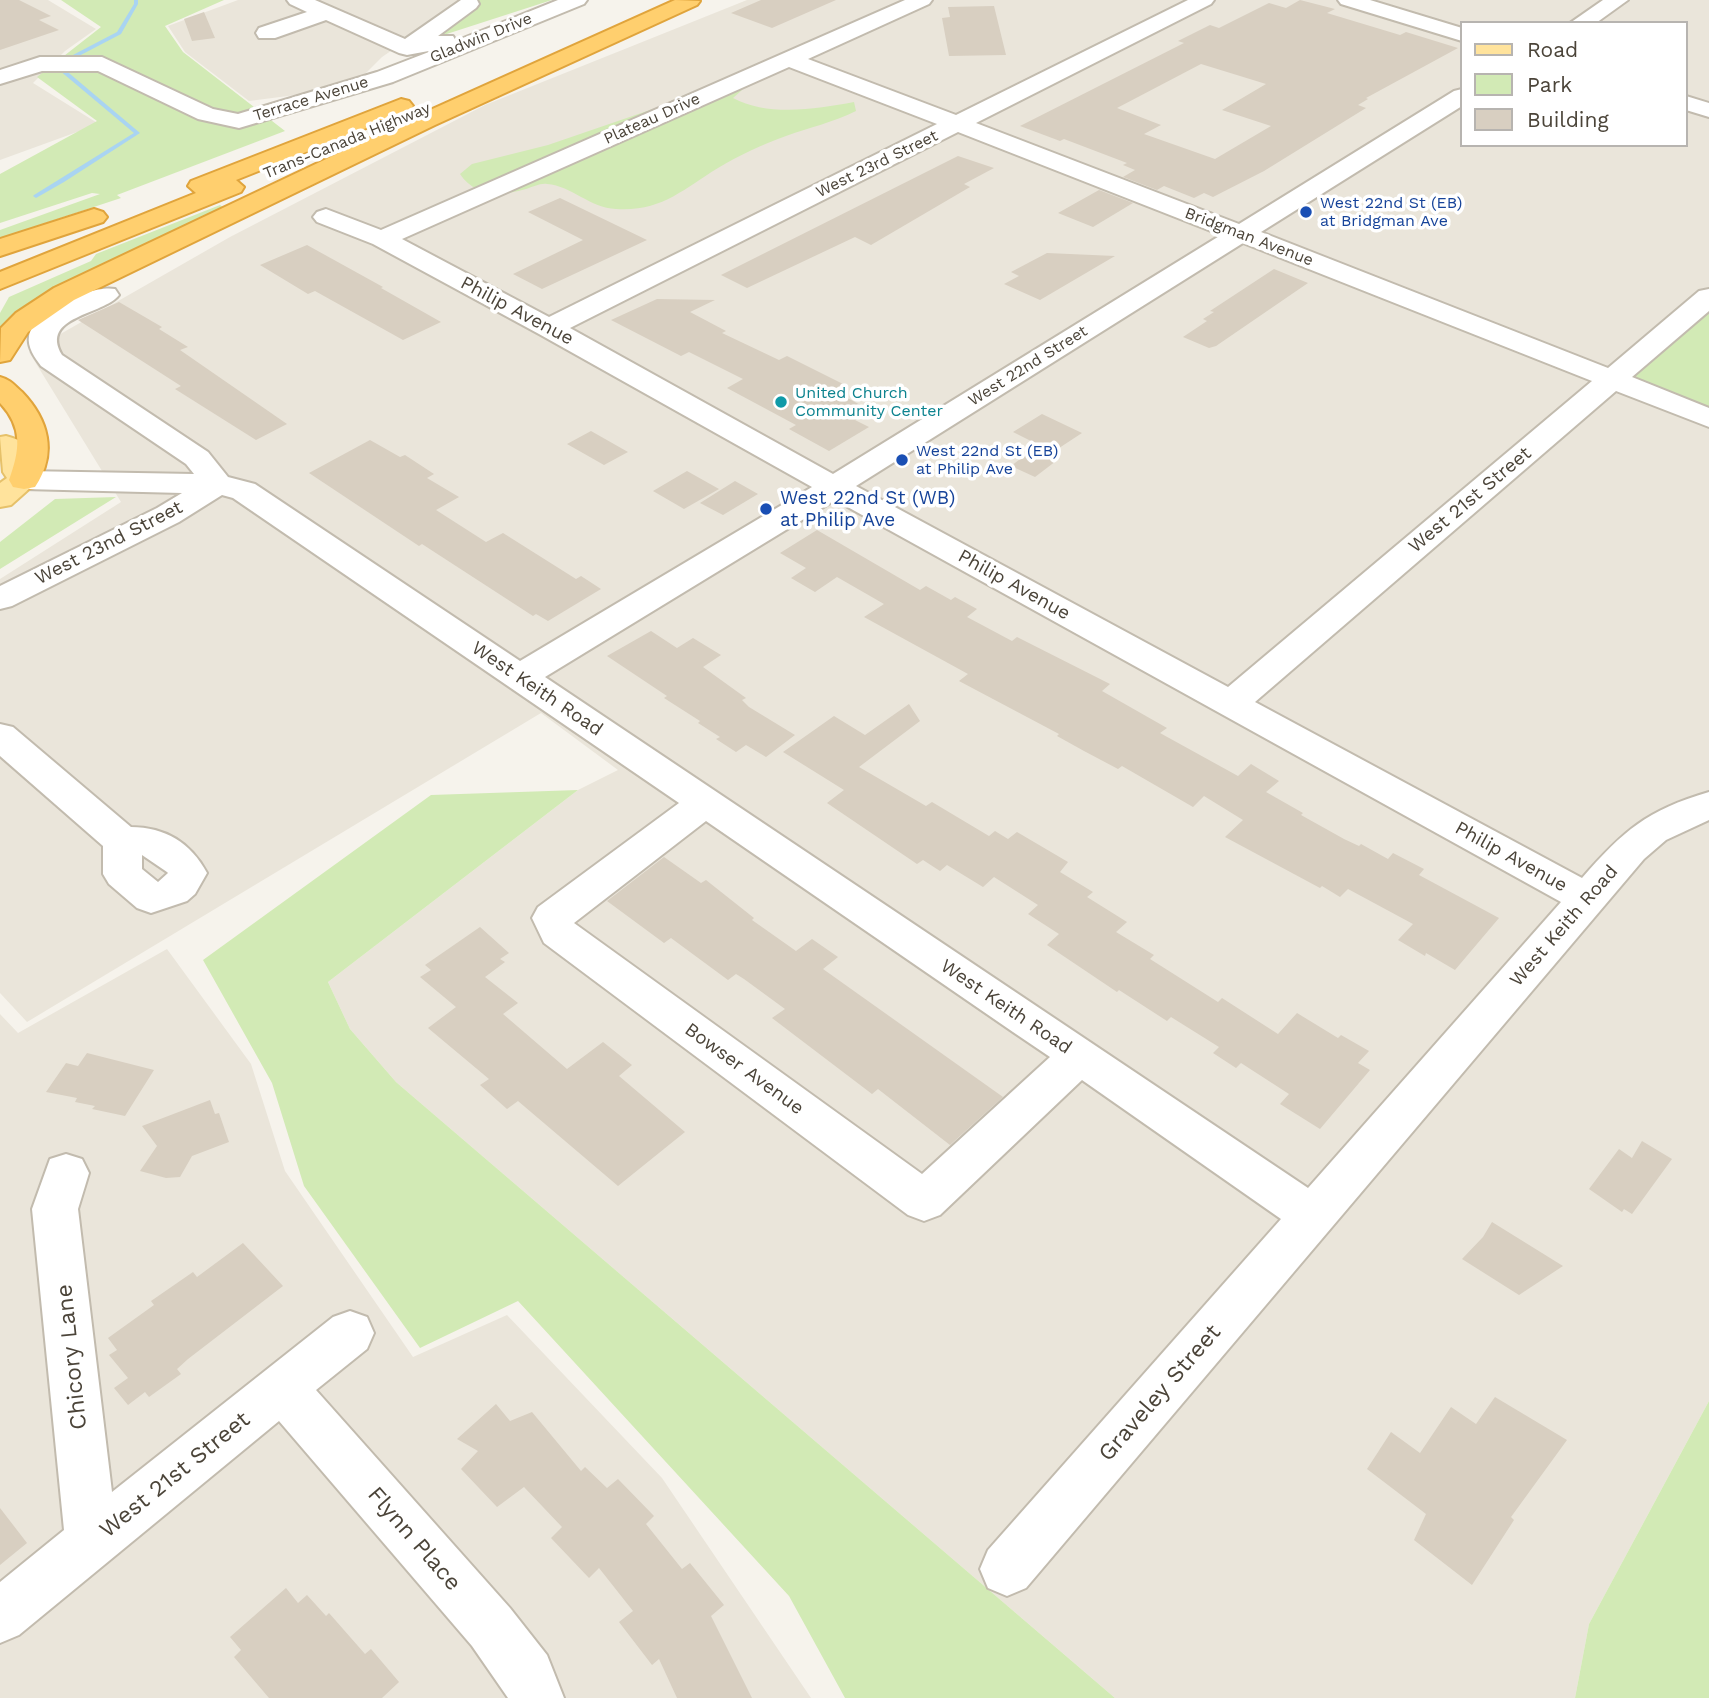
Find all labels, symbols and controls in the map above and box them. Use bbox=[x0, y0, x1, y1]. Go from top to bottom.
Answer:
street label: Gladwin Drive bbox=[427, 9, 535, 67]
legend bbox=[1460, 21, 1688, 147]
text: Road bbox=[1527, 37, 1578, 62]
street label: Terrace Avenue bbox=[251, 72, 371, 126]
text: Park bbox=[1527, 72, 1572, 97]
street label: Plateau Drive bbox=[601, 89, 703, 149]
street label: Trans-Canada Highway bbox=[261, 99, 433, 183]
text: Building bbox=[1527, 107, 1609, 132]
street label: West 23rd Street bbox=[813, 126, 941, 202]
place label: West 22nd St (EB) at Bridgman Ave bbox=[1320, 193, 1462, 231]
street label: Bridgman Avenue bbox=[1182, 204, 1316, 270]
marker: West 22nd St (EB) at Bridgman Ave bbox=[1298, 204, 1314, 220]
street label: Philip Avenue bbox=[457, 272, 577, 350]
street label: West 22nd Street bbox=[965, 322, 1091, 410]
place label: United Church Community Center bbox=[795, 383, 943, 421]
marker: United Church Community Center bbox=[773, 394, 789, 410]
place label: West 22nd St (EB) at Philip Ave bbox=[916, 441, 1058, 479]
street label: West 21st Street bbox=[1404, 442, 1536, 558]
marker: West 22nd St (EB) at Philip Ave bbox=[894, 452, 910, 468]
place label: West 22nd St (WB) at Philip Ave bbox=[780, 487, 955, 531]
street label: West 23nd Street bbox=[31, 496, 187, 590]
marker: West 22nd St (WB) at Philip Ave bbox=[758, 501, 774, 517]
street label: Philip Avenue bbox=[954, 545, 1074, 625]
street label: West Keith Road bbox=[467, 637, 607, 741]
street label: Philip Avenue bbox=[1451, 817, 1571, 897]
street label: West Keith Road bbox=[1505, 861, 1623, 991]
street label: West Keith Road bbox=[936, 955, 1076, 1059]
street label: Bowser Avenue bbox=[680, 1018, 808, 1120]
street label: Chicory Lane bbox=[51, 1283, 93, 1431]
street label: Graveley Street bbox=[1093, 1319, 1227, 1467]
street label: West 21st Street bbox=[94, 1406, 256, 1544]
street label: Flynn Place bbox=[361, 1481, 467, 1597]

